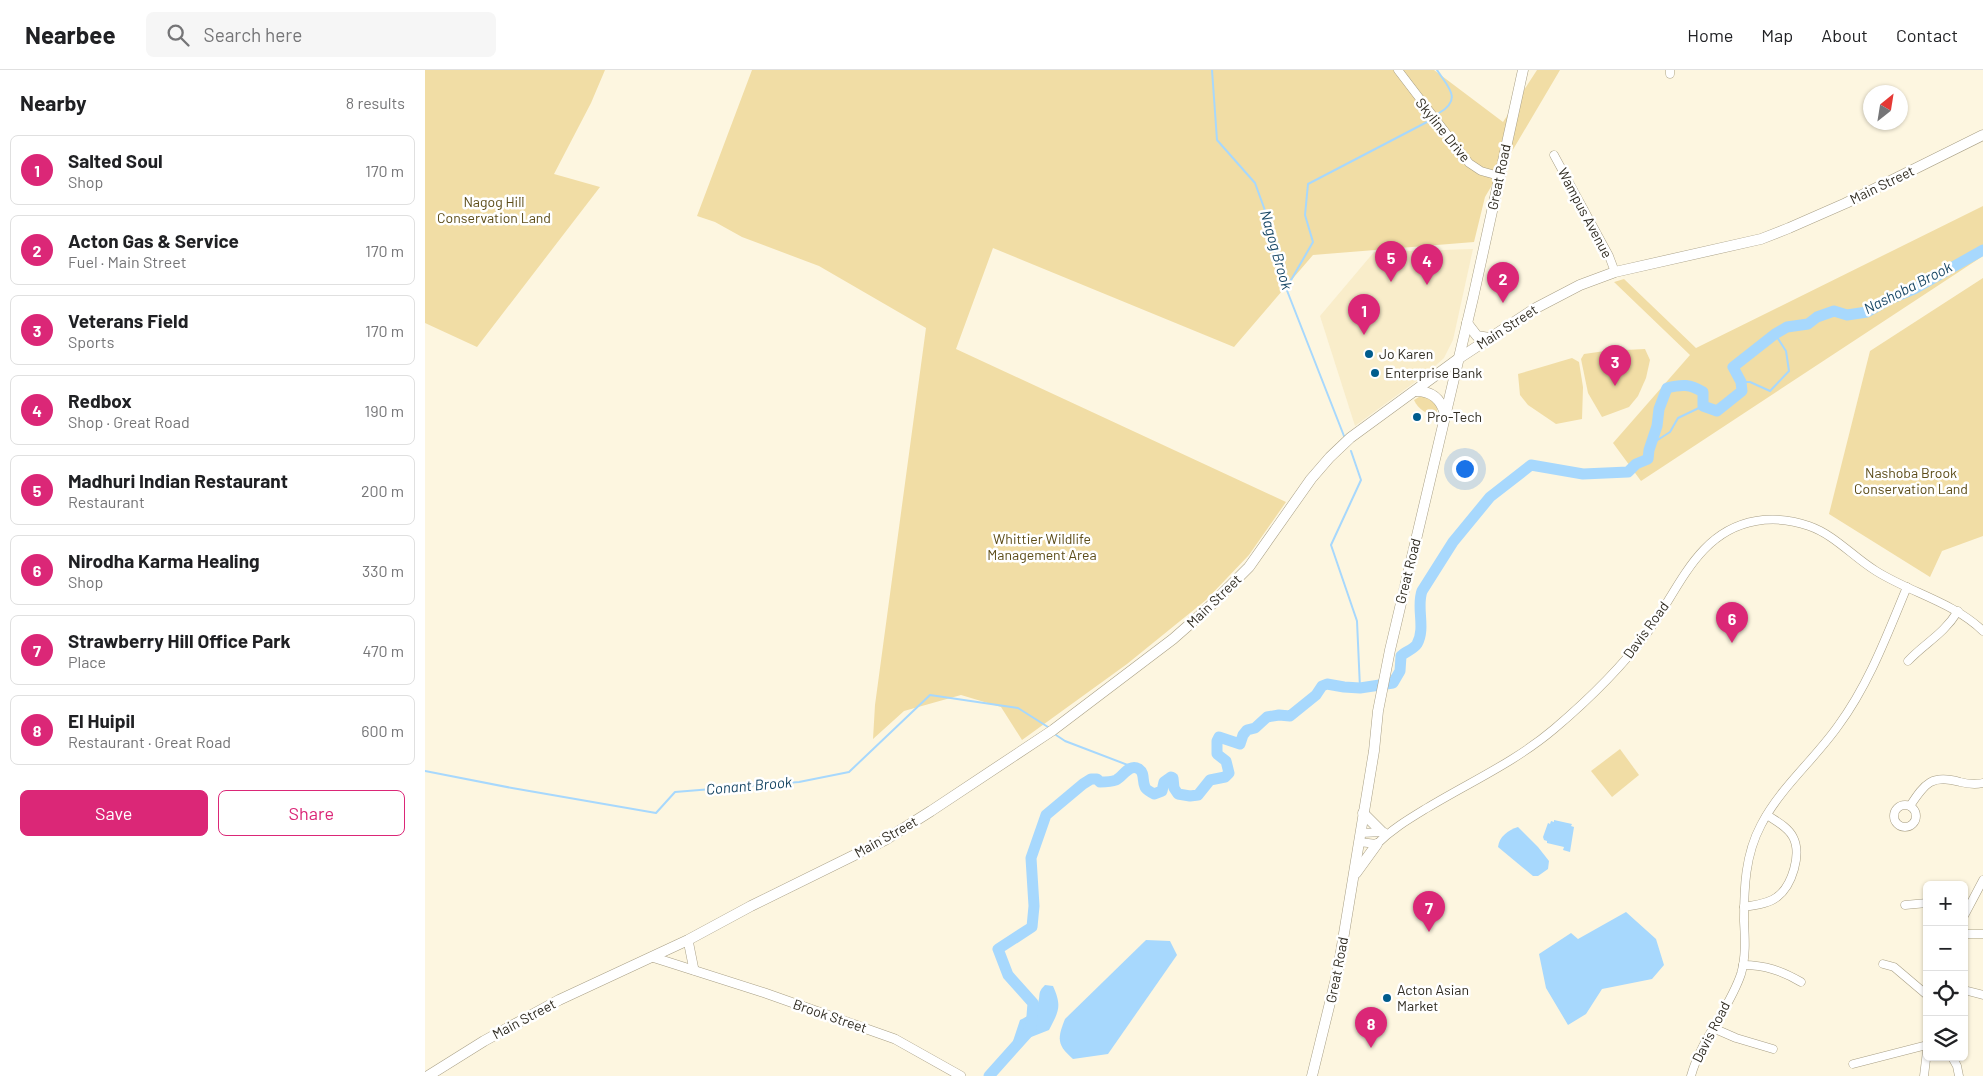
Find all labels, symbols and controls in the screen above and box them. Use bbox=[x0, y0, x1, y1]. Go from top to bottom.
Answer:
search box bbox=[146, 12, 496, 57]
text: Nearbee bbox=[25, 20, 116, 49]
icon: search bbox=[164, 21, 192, 49]
text: Search here bbox=[204, 23, 302, 46]
text: Home bbox=[1687, 24, 1733, 46]
text: Map bbox=[1761, 24, 1793, 46]
text: About bbox=[1821, 24, 1868, 46]
text: Contact bbox=[1896, 24, 1958, 46]
north arrow bbox=[1863, 85, 1908, 130]
text: Nearby bbox=[20, 90, 86, 115]
text: 8 results bbox=[346, 93, 405, 112]
street label: Skyline Drive bbox=[1412, 94, 1474, 165]
street label: Great Road bbox=[1483, 142, 1514, 211]
text: Salted Soul bbox=[68, 149, 163, 172]
text: 1 bbox=[34, 161, 40, 180]
text: 170 m bbox=[365, 161, 404, 180]
street label: Main Street bbox=[1847, 162, 1917, 207]
street label: Wampus Avenue bbox=[1555, 165, 1616, 261]
text: Shop bbox=[68, 172, 103, 191]
park label: Nagog Hill Conservation Land bbox=[437, 193, 551, 226]
water label: Nagog Brook bbox=[1257, 208, 1297, 292]
text: Acton Gas & Service bbox=[68, 229, 239, 252]
text: 2 bbox=[33, 241, 41, 260]
text: 170 m bbox=[365, 241, 404, 260]
pin: 5 bbox=[1375, 241, 1407, 282]
pin: 4 bbox=[1411, 244, 1443, 285]
text: Fuel · Main Street bbox=[68, 252, 187, 271]
water label: Nashoba Brook bbox=[1860, 257, 1955, 317]
pin: 2 bbox=[1487, 262, 1519, 303]
pin: 1 bbox=[1348, 294, 1380, 335]
street label: Main Street bbox=[1473, 301, 1540, 353]
text: Veterans Field bbox=[68, 309, 188, 332]
text: 3 bbox=[33, 321, 41, 340]
text: 170 m bbox=[365, 321, 404, 340]
text: Sports bbox=[68, 332, 114, 351]
place label: Jo Karen bbox=[1379, 345, 1433, 362]
pin: 3 bbox=[1599, 345, 1631, 386]
marker: Jo Karen bbox=[1363, 348, 1375, 360]
place label: Enterprise Bank bbox=[1385, 364, 1482, 381]
marker: Enterprise Bank bbox=[1369, 367, 1381, 379]
text: Redbox bbox=[68, 389, 132, 412]
text: 4 bbox=[32, 401, 42, 420]
text: 190 m bbox=[365, 401, 404, 420]
place label: Pro-Tech bbox=[1427, 408, 1482, 425]
marker: Pro-Tech bbox=[1411, 411, 1423, 423]
text: Shop · Great Road bbox=[68, 412, 190, 431]
your location bbox=[1452, 456, 1478, 482]
park label: Nashoba Brook Conservation Land bbox=[1854, 464, 1968, 497]
text: Madhuri Indian Restaurant bbox=[68, 469, 288, 492]
text: 5 bbox=[33, 481, 41, 500]
text: 200 m bbox=[361, 481, 404, 500]
text: Restaurant bbox=[68, 492, 145, 511]
park label: Whittier Wildlife Management Area bbox=[987, 530, 1097, 563]
street label: Great Road bbox=[1391, 536, 1424, 605]
text: Nirodha Karma Healing bbox=[68, 549, 260, 572]
text: 6 bbox=[33, 561, 41, 580]
text: 330 m bbox=[362, 561, 404, 580]
street label: Main Street bbox=[1183, 570, 1244, 631]
text: Shop bbox=[68, 572, 103, 591]
street label: Davis Road bbox=[1619, 598, 1672, 662]
pin: 6 bbox=[1716, 602, 1748, 643]
text: Strawberry Hill Office Park bbox=[68, 629, 291, 652]
text: 7 bbox=[33, 641, 41, 660]
text: 470 m bbox=[363, 641, 404, 660]
text: Place bbox=[68, 652, 106, 671]
text: El Huipil bbox=[68, 709, 135, 732]
text: 8 bbox=[33, 721, 41, 740]
text: 600 m bbox=[361, 721, 404, 740]
text: Restaurant · Great Road bbox=[68, 732, 231, 751]
water label: Conant Brook bbox=[705, 772, 793, 798]
button: Save bbox=[20, 790, 208, 836]
button: Share bbox=[218, 790, 405, 836]
street label: Main Street bbox=[851, 812, 920, 861]
map controls bbox=[1923, 881, 1968, 1061]
button: + bbox=[1923, 881, 1968, 926]
pin: 7 bbox=[1413, 891, 1445, 932]
button: − bbox=[1923, 926, 1968, 971]
street label: Great Road bbox=[1322, 935, 1351, 1004]
button: locate bbox=[1923, 971, 1968, 1016]
place label: Acton Asian Market bbox=[1397, 981, 1469, 1014]
marker: Acton Asian Market bbox=[1381, 992, 1393, 1004]
street label: Main Street bbox=[489, 995, 558, 1042]
street label: Brook Street bbox=[791, 995, 869, 1036]
street label: Davis Road bbox=[1688, 998, 1733, 1065]
pin: 8 bbox=[1355, 1007, 1387, 1048]
button: layers bbox=[1923, 1016, 1968, 1061]

